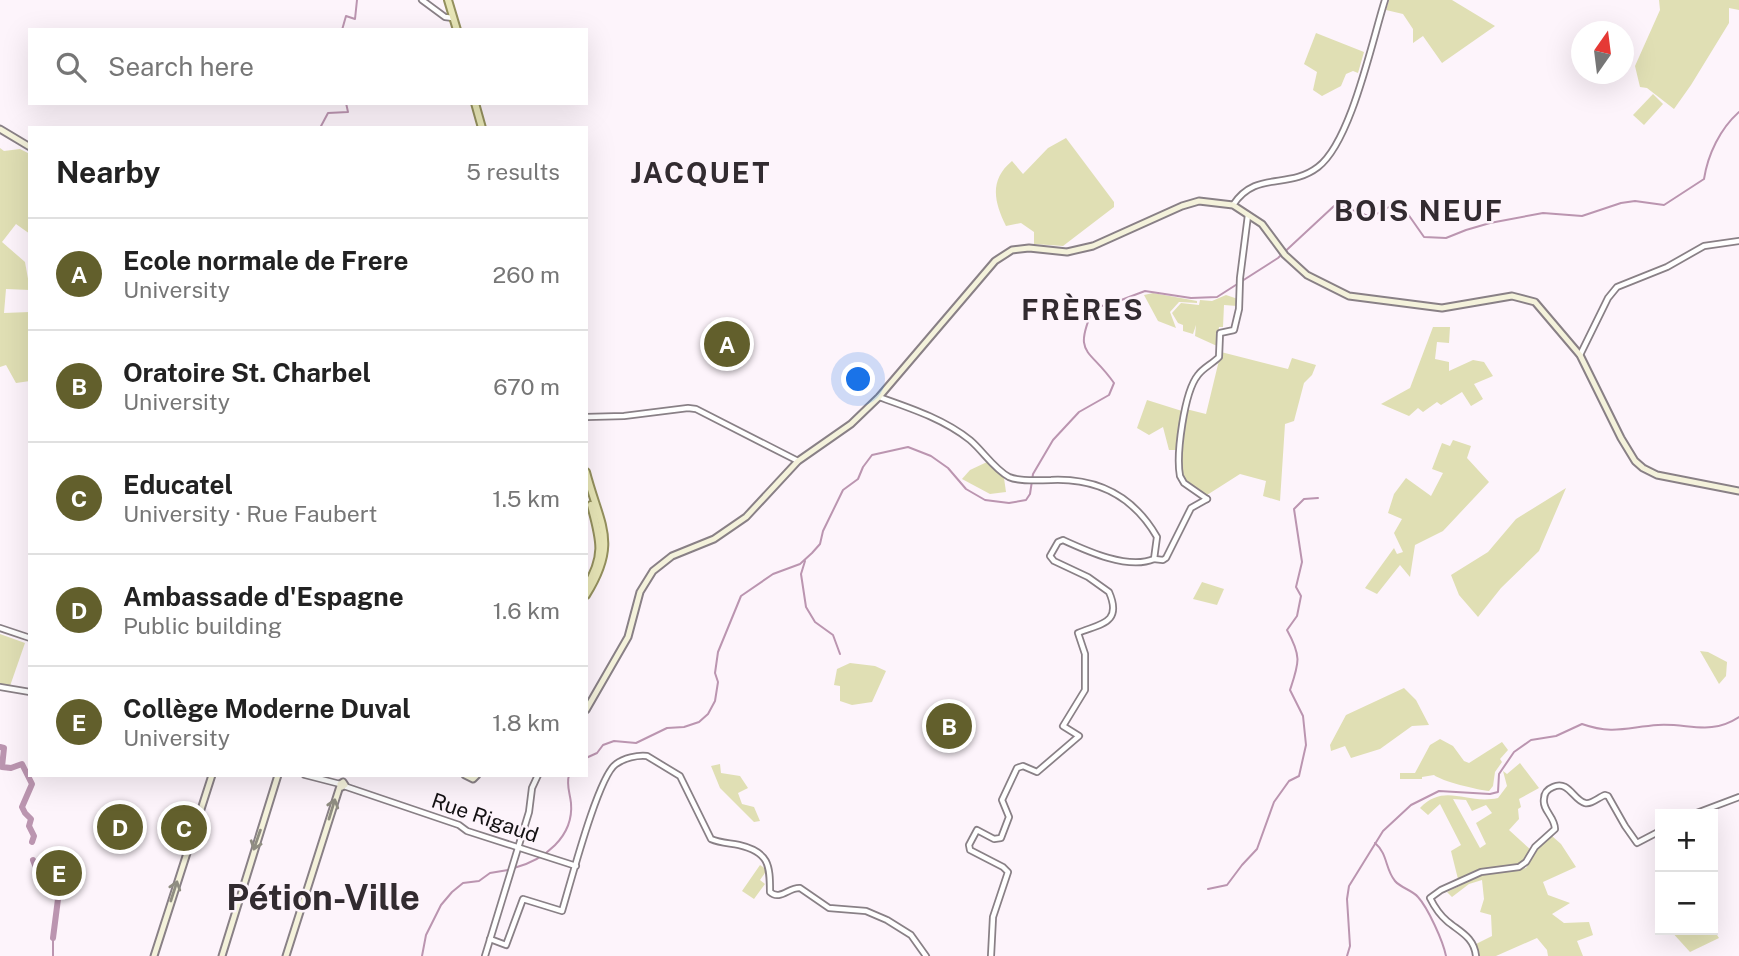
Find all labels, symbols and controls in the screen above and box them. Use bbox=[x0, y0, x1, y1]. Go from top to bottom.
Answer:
north arrow bbox=[1571, 21, 1634, 84]
search box bbox=[28, 28, 588, 105]
icon: search bbox=[52, 48, 90, 86]
text: Search here bbox=[108, 51, 254, 82]
text: Nearby bbox=[56, 154, 160, 190]
district label: JACQUET bbox=[631, 156, 771, 189]
text: 5 results bbox=[466, 158, 560, 185]
district label: BOIS NEUF bbox=[1334, 194, 1504, 227]
text: Ecole normale de Frere bbox=[123, 245, 408, 276]
text: A bbox=[71, 261, 87, 288]
text: 260 m bbox=[493, 261, 560, 288]
text: University bbox=[123, 276, 230, 303]
district label: FRÈRES bbox=[1021, 293, 1145, 326]
pin: A bbox=[704, 318, 750, 370]
text: Oratoire St. Charbel bbox=[123, 357, 371, 388]
your location bbox=[841, 362, 875, 396]
text: B bbox=[71, 373, 87, 400]
text: 670 m bbox=[493, 373, 560, 400]
text: University bbox=[123, 388, 230, 415]
text: Educatel bbox=[123, 469, 233, 500]
text: C bbox=[71, 485, 87, 512]
text: 1.5 km bbox=[492, 485, 560, 512]
text: University · Rue Faubert bbox=[123, 500, 377, 527]
text: Ambassade d'Espagne bbox=[123, 581, 404, 612]
text: D bbox=[71, 597, 87, 624]
text: 1.6 km bbox=[493, 597, 560, 624]
text: Public building bbox=[123, 612, 282, 639]
text: Collège Moderne Duval bbox=[123, 693, 411, 724]
pin: B bbox=[926, 700, 972, 752]
text: E bbox=[72, 709, 86, 736]
text: 1.8 km bbox=[492, 709, 560, 736]
text: University bbox=[123, 724, 230, 751]
street label: Rue Rigaud bbox=[428, 788, 542, 847]
one-way arrow bbox=[327, 798, 340, 820]
pin: D bbox=[97, 801, 143, 853]
pin: C bbox=[161, 802, 207, 854]
map controls bbox=[1655, 809, 1718, 935]
button: + bbox=[1655, 809, 1718, 872]
one-way arrow bbox=[250, 829, 262, 851]
pin: E bbox=[36, 847, 82, 899]
button: − bbox=[1655, 872, 1718, 935]
district label: Pétion-Ville bbox=[226, 877, 420, 918]
one-way arrow bbox=[168, 880, 181, 902]

